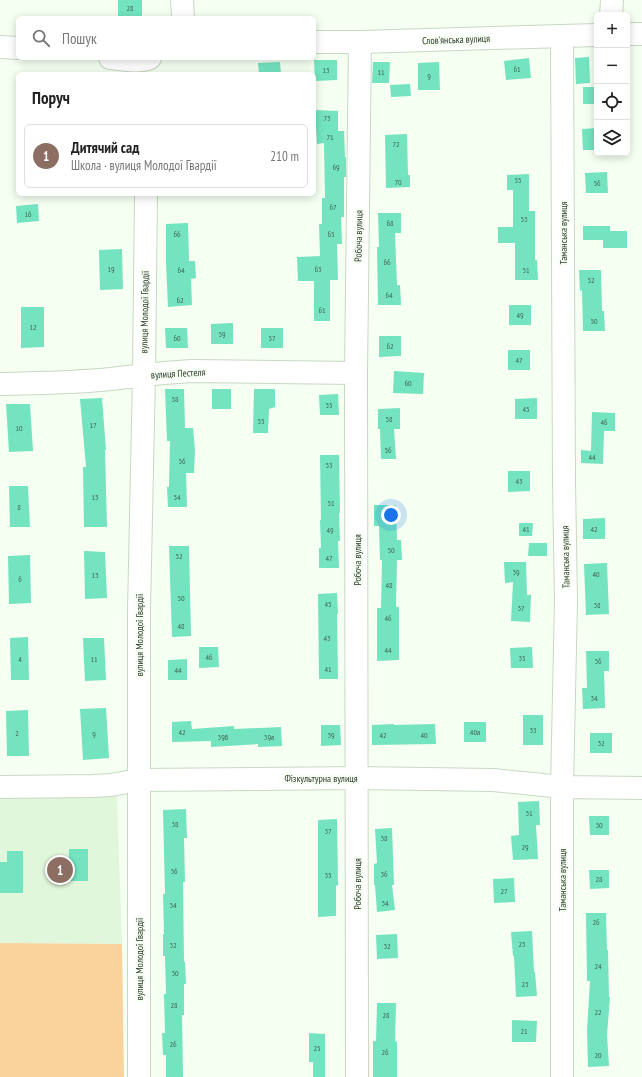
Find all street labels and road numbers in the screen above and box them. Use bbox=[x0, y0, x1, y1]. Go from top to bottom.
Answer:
street label: Слов'янська вулиця bbox=[422, 32, 490, 47]
street label: Таманська вулиця bbox=[557, 201, 570, 264]
street label: Робоча вулиця bbox=[352, 210, 365, 262]
street label: вулиця Молодої Гвардії bbox=[137, 270, 152, 353]
street label: вулиця Пестеля bbox=[151, 366, 206, 381]
street label: Таманська вулиця bbox=[558, 525, 573, 589]
street label: Робоча вулиця bbox=[351, 534, 364, 586]
street label: вулиця Молодої Гвардії bbox=[133, 593, 146, 676]
street label: Фізкультурна вулиця bbox=[284, 772, 358, 785]
street label: Таманська вулиця bbox=[556, 848, 569, 911]
street label: Робоча вулиця bbox=[351, 858, 364, 910]
street label: вулиця Молодої Гвардії bbox=[133, 917, 146, 1000]

